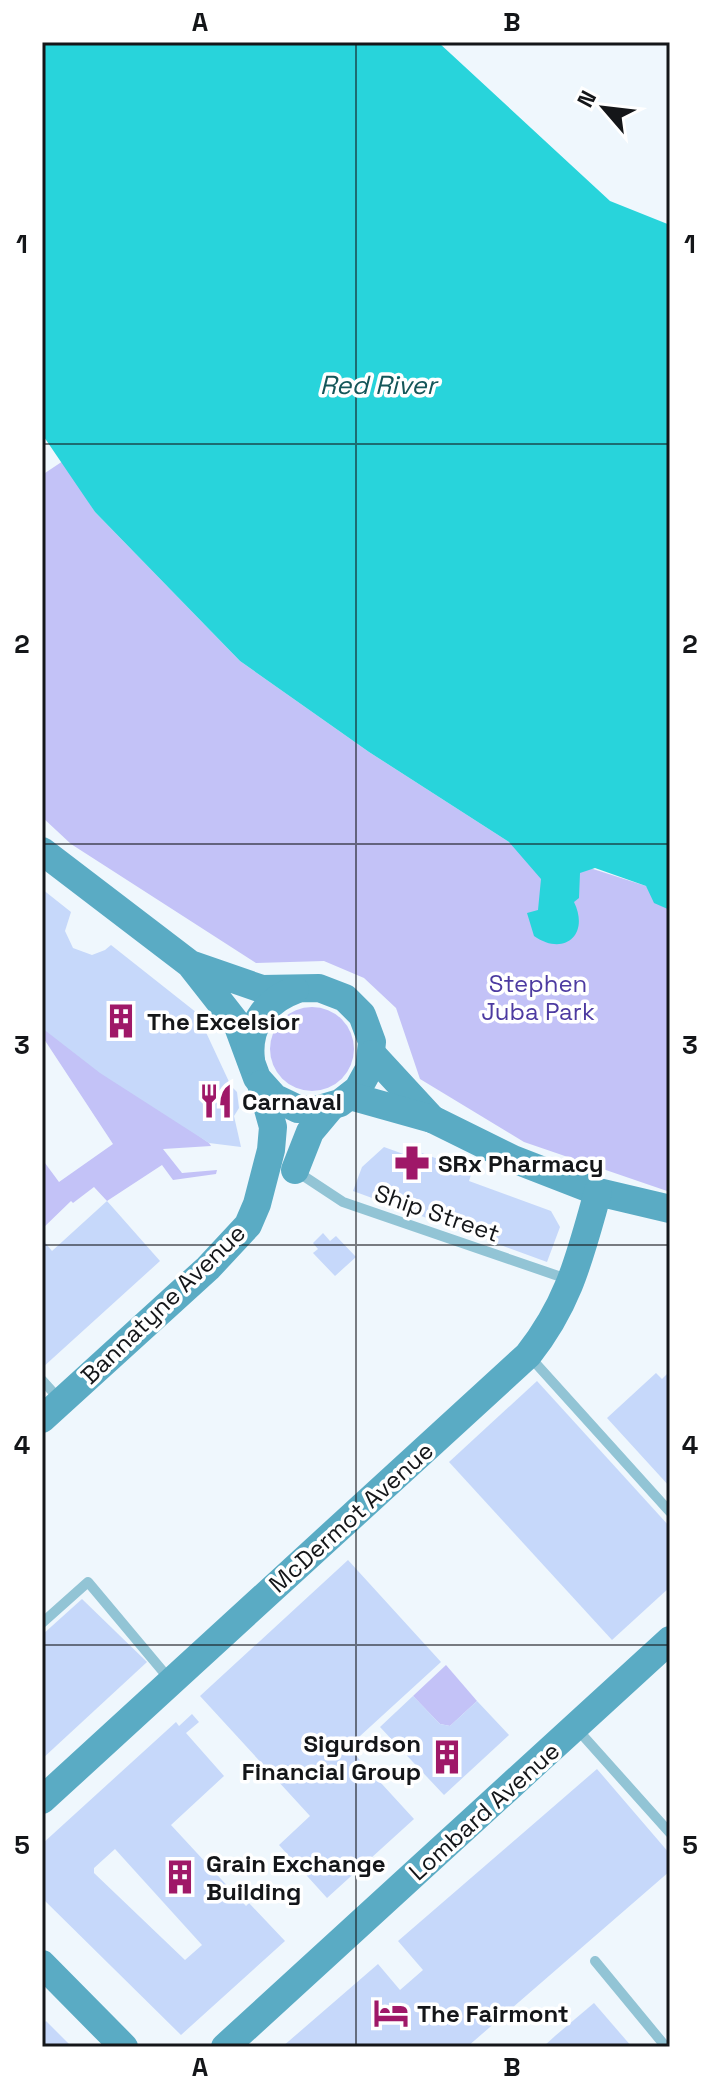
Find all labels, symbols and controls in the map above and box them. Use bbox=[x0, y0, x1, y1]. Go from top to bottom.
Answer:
text: A bbox=[192, 5, 209, 39]
text: B bbox=[503, 5, 521, 39]
north arrow bbox=[564, 68, 644, 148]
text: N bbox=[571, 86, 602, 112]
text: 1 bbox=[16, 227, 28, 261]
text: 1 bbox=[684, 227, 696, 261]
water label: Red River bbox=[320, 368, 440, 402]
text: 2 bbox=[14, 627, 30, 661]
text: 2 bbox=[682, 627, 698, 661]
park label: Stephen Juba Park bbox=[481, 968, 595, 1027]
building icon: The Excelsior bbox=[102, 1002, 140, 1040]
place label: The Excelsior bbox=[147, 1006, 300, 1037]
text: 3 bbox=[14, 1028, 30, 1062]
text: 3 bbox=[682, 1028, 698, 1062]
restaurant icon: Carnaval bbox=[197, 1082, 235, 1120]
place label: Carnaval bbox=[242, 1086, 342, 1117]
pharmacy icon: SRx Pharmacy bbox=[393, 1144, 431, 1182]
place label: SRx Pharmacy bbox=[438, 1148, 604, 1179]
street label: Ship Street bbox=[370, 1177, 504, 1249]
street label: Bannatyne Avenue bbox=[74, 1217, 252, 1391]
text: 4 bbox=[14, 1428, 30, 1462]
text: 4 bbox=[682, 1428, 698, 1462]
street label: McDermot Avenue bbox=[262, 1435, 440, 1599]
place label: Sigurdson Financial Group bbox=[242, 1728, 421, 1787]
street label: Lombard Avenue bbox=[402, 1735, 566, 1887]
building icon: Sigurdson Financial Group bbox=[428, 1738, 466, 1776]
text: 5 bbox=[14, 1828, 30, 1862]
text: 5 bbox=[682, 1828, 698, 1862]
place label: Grain Exchange Building bbox=[206, 1848, 386, 1907]
building icon: Grain Exchange Building bbox=[161, 1858, 199, 1896]
hotel icon: The Fairmont bbox=[372, 1994, 410, 2032]
place label: The Fairmont bbox=[417, 1998, 569, 2029]
text: A bbox=[192, 2050, 209, 2084]
text: B bbox=[503, 2050, 521, 2084]

